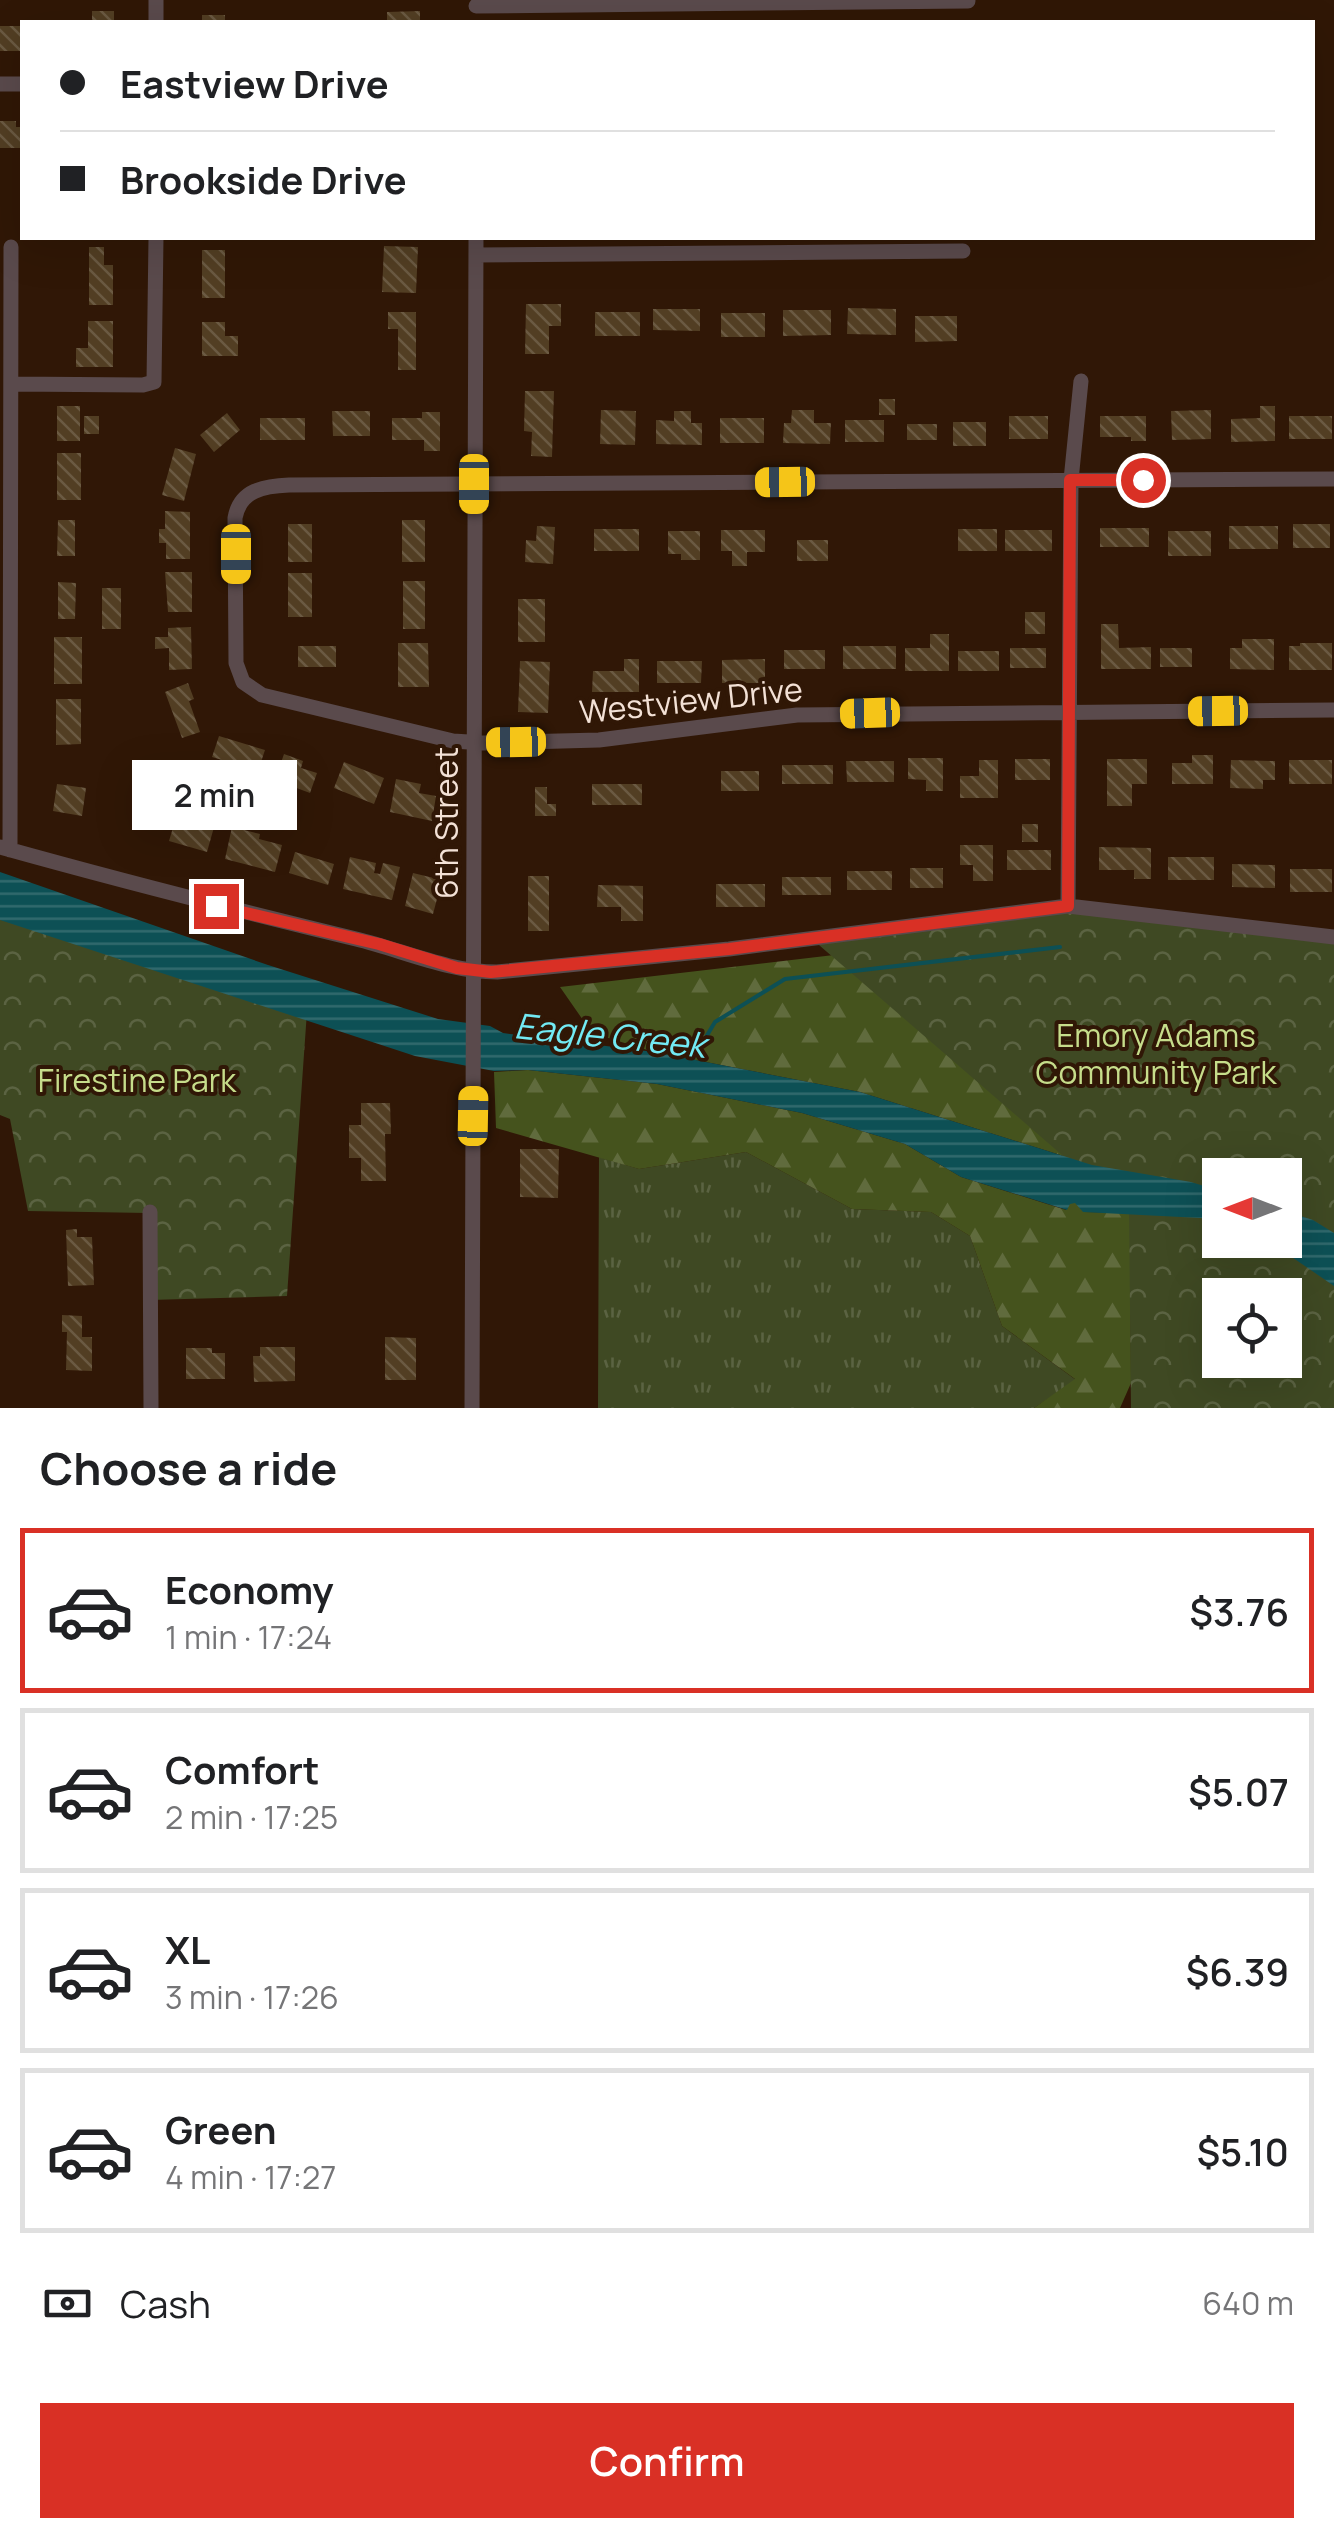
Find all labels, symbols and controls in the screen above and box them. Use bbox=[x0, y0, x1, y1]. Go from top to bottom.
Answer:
text: Eastview Drive bbox=[120, 57, 389, 109]
text: Brookside Drive bbox=[120, 153, 407, 205]
car bbox=[459, 454, 489, 514]
route start bbox=[1121, 458, 1166, 503]
car bbox=[755, 466, 815, 498]
car bbox=[221, 524, 251, 584]
street label: Westview Drive bbox=[577, 666, 805, 734]
car bbox=[1188, 695, 1248, 727]
car bbox=[839, 697, 901, 729]
car bbox=[486, 726, 546, 758]
street label: 6th Street bbox=[424, 747, 468, 899]
callout: 2 min bbox=[134, 761, 298, 831]
text: 2 min bbox=[174, 773, 255, 817]
route end bbox=[194, 884, 239, 929]
water label: Eagle Creek bbox=[512, 1001, 712, 1069]
park label: Emory Adams Community Park bbox=[1036, 1013, 1278, 1094]
park label: Firestine Park bbox=[38, 1058, 237, 1102]
car bbox=[457, 1086, 489, 1146]
north arrow bbox=[1202, 1158, 1302, 1258]
map controls bbox=[1202, 1158, 1302, 1378]
button: locate bbox=[1202, 1278, 1302, 1378]
text: Choose a ride bbox=[40, 1437, 337, 1499]
text: Economy bbox=[165, 1563, 334, 1615]
icon: car bbox=[45, 1566, 135, 1656]
text: $3.76 bbox=[1190, 1585, 1289, 1637]
text: 1 min · 17:24 bbox=[165, 1615, 332, 1659]
text: Comfort bbox=[165, 1743, 319, 1795]
icon: car bbox=[45, 1746, 135, 1836]
text: $5.07 bbox=[1188, 1765, 1289, 1817]
text: 2 min · 17:25 bbox=[165, 1795, 338, 1839]
text: XL bbox=[165, 1923, 210, 1975]
icon: car bbox=[45, 1926, 135, 2016]
text: $6.39 bbox=[1186, 1945, 1289, 1997]
text: 3 min · 17:26 bbox=[165, 1975, 339, 2019]
text: Green bbox=[165, 2103, 277, 2155]
icon: car bbox=[45, 2106, 135, 2196]
text: $5.10 bbox=[1197, 2125, 1289, 2177]
text: 4 min · 17:27 bbox=[165, 2155, 336, 2199]
icon: cash bbox=[40, 2276, 95, 2331]
text: Cash bbox=[120, 2277, 211, 2329]
text: 640 m bbox=[1202, 2281, 1294, 2325]
button: Confirm bbox=[40, 2403, 1294, 2518]

